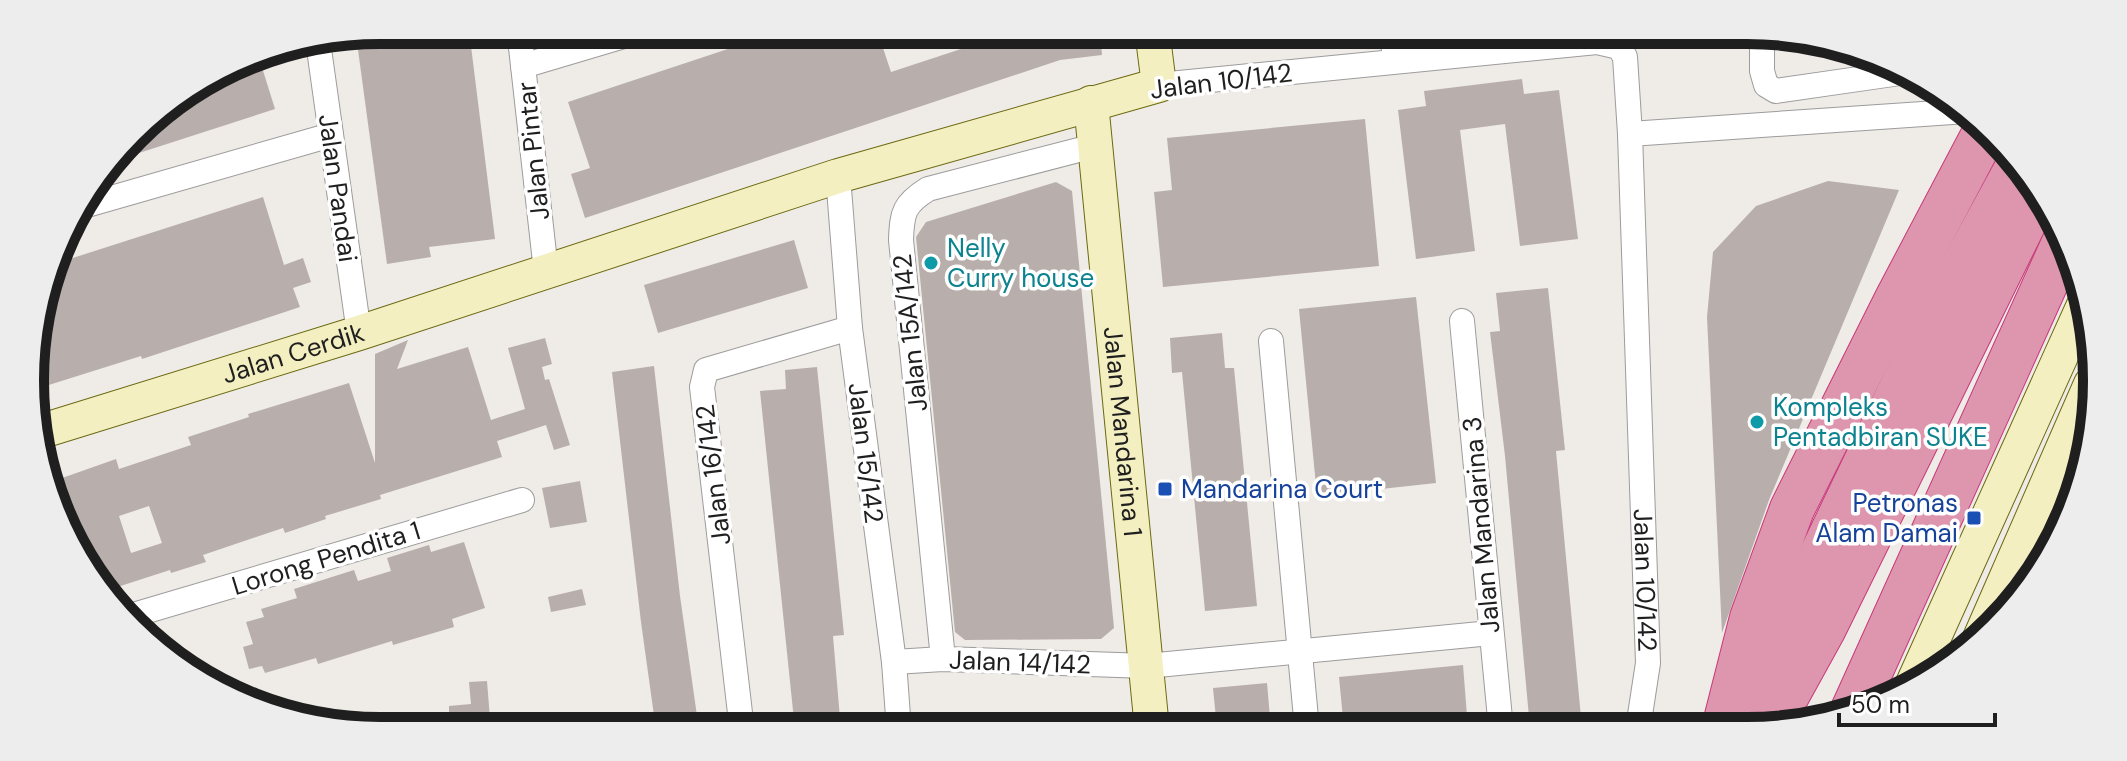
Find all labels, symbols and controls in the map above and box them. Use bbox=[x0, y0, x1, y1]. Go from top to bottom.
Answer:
street label: Jalan 10/142 bbox=[1148, 55, 1294, 107]
street label: Jalan Pintar bbox=[509, 80, 557, 222]
street label: Jalan Pandai bbox=[311, 112, 365, 264]
place label: Nelly Curry house bbox=[947, 231, 1094, 295]
street label: Jalan 15A/142 bbox=[885, 253, 935, 413]
marker: Nelly Curry house bbox=[922, 254, 940, 272]
street label: Jalan Cerdik bbox=[218, 315, 368, 391]
street label: Jalan Mandarina 1 bbox=[1096, 325, 1150, 538]
street label: Jalan 15/142 bbox=[841, 381, 891, 525]
place label: Kompleks Pentadbiran SUKE bbox=[1773, 390, 1988, 454]
street label: Jalan 16/142 bbox=[688, 403, 738, 547]
marker: Kompleks Pentadbiran SUKE bbox=[1748, 413, 1766, 431]
street label: Jalan Mandarina 3 bbox=[1455, 415, 1507, 635]
place label: Mandarina Court bbox=[1181, 472, 1383, 506]
marker: Mandarina Court bbox=[1156, 480, 1174, 498]
place label: Petronas Alam Damai bbox=[1815, 486, 1958, 550]
street label: Jalan 10/142 bbox=[1626, 508, 1665, 652]
marker: Petronas Alam Damai bbox=[1965, 509, 1983, 527]
street label: Lorong Pendita 1 bbox=[228, 513, 424, 603]
street label: Jalan 14/142 bbox=[948, 643, 1092, 681]
scale bar bbox=[1839, 677, 1995, 727]
text: 50 m bbox=[1851, 689, 1910, 720]

